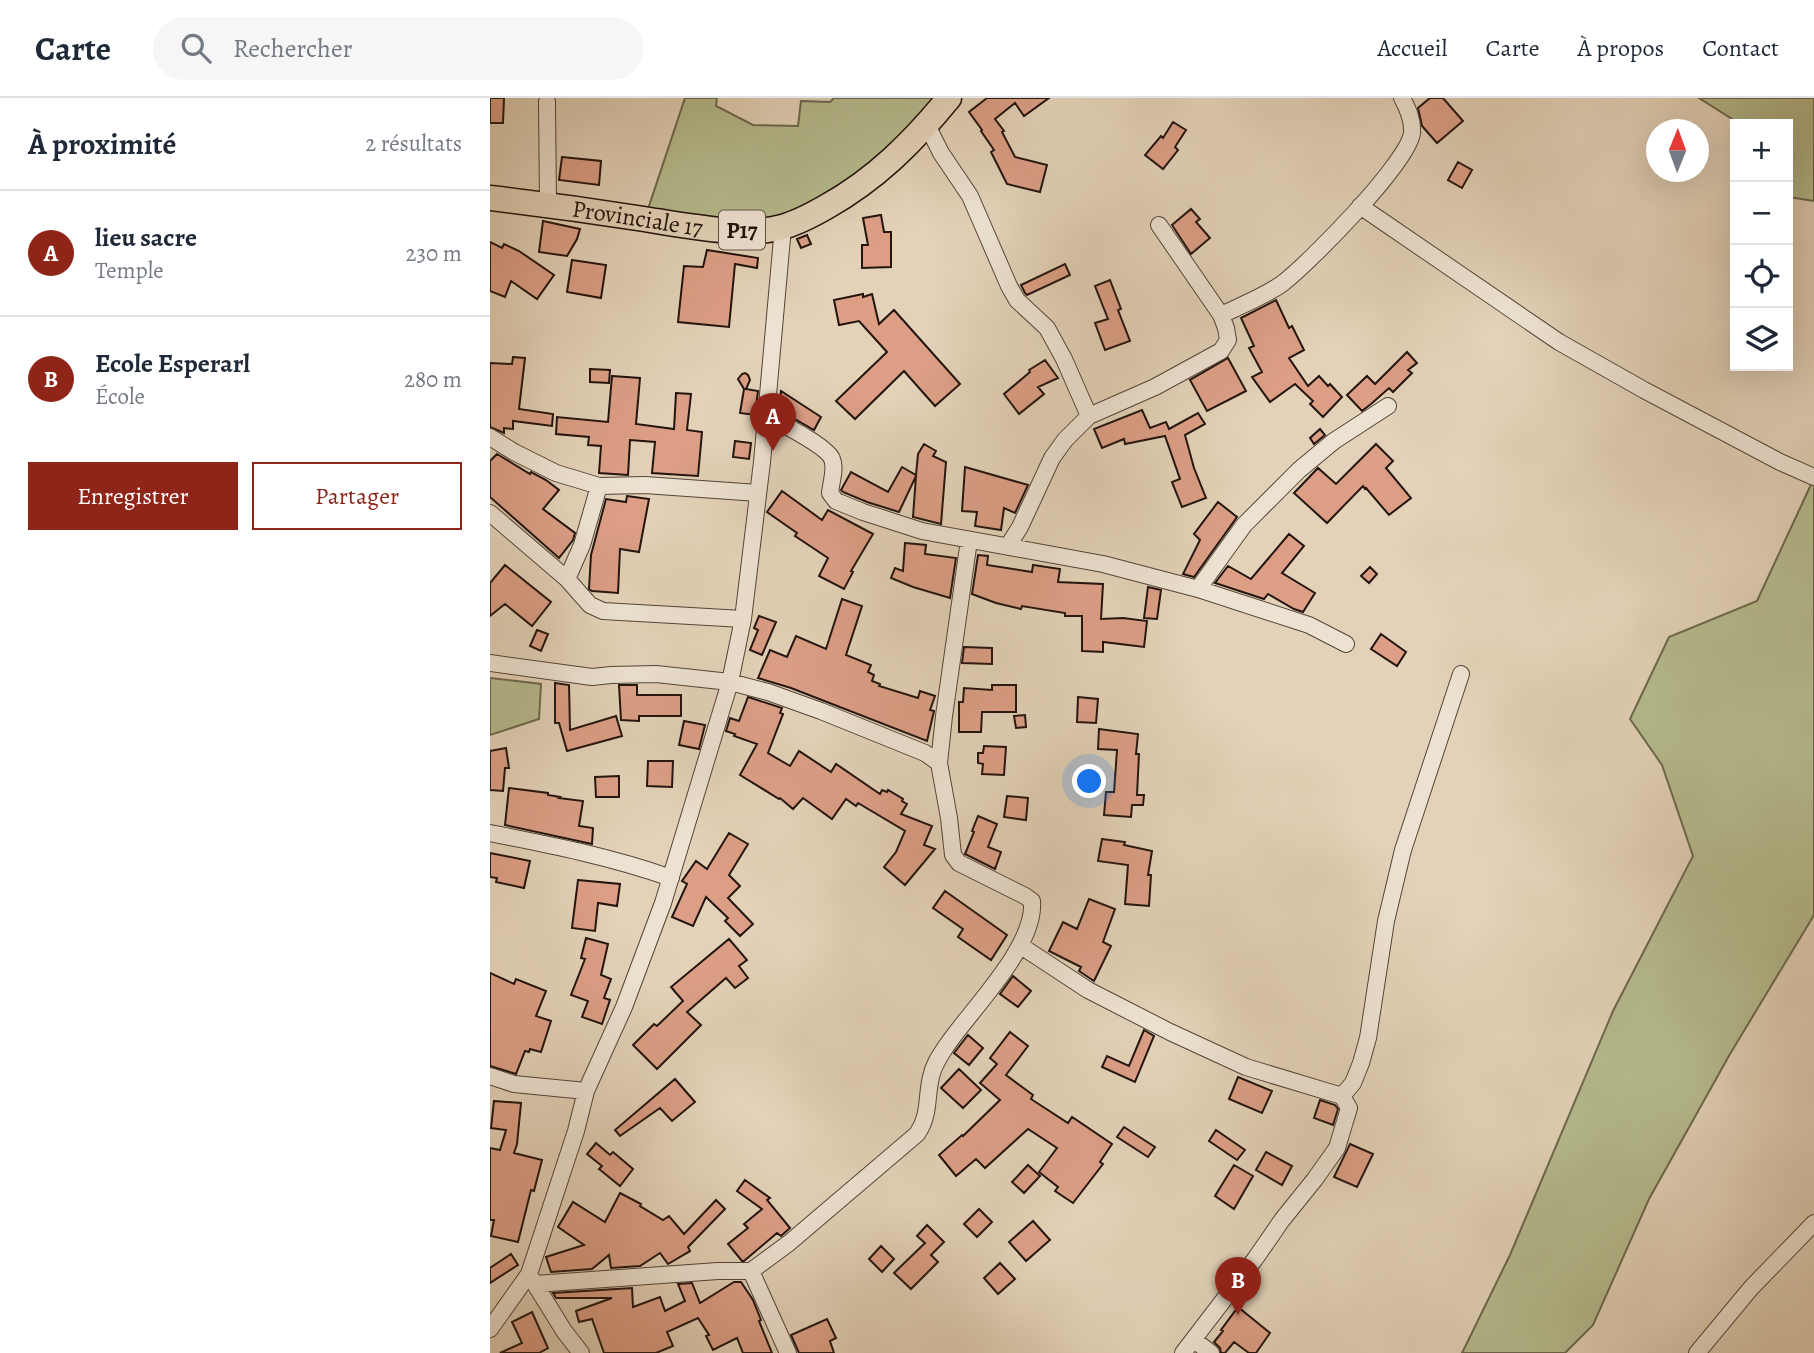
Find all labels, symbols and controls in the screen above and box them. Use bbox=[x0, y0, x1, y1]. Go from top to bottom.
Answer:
search box bbox=[153, 17, 643, 80]
text: Carte bbox=[35, 26, 111, 71]
icon: search bbox=[177, 29, 215, 67]
text: Rechercher bbox=[233, 31, 353, 66]
text: Accueil bbox=[1377, 32, 1447, 64]
text: Carte bbox=[1485, 32, 1540, 64]
text: À propos bbox=[1578, 32, 1664, 64]
text: Contact bbox=[1702, 32, 1779, 64]
north arrow bbox=[1646, 119, 1709, 182]
map controls bbox=[1730, 119, 1793, 371]
button: + bbox=[1730, 119, 1793, 182]
text: À proximité bbox=[28, 124, 176, 164]
text: 2 résultats bbox=[365, 128, 462, 159]
button: − bbox=[1730, 182, 1793, 245]
street label: Provinciale 17 bbox=[570, 193, 706, 244]
road number: P17 bbox=[719, 211, 765, 250]
text: lieu sacre bbox=[95, 220, 197, 255]
text: A bbox=[44, 238, 58, 269]
text: 230 m bbox=[406, 238, 462, 269]
button: locate bbox=[1730, 245, 1793, 308]
text: Temple bbox=[95, 255, 164, 286]
button: layers bbox=[1730, 308, 1793, 371]
text: Ecole Esperarl bbox=[95, 346, 250, 381]
text: B bbox=[44, 364, 58, 395]
text: 280 m bbox=[404, 364, 462, 395]
text: École bbox=[95, 381, 145, 412]
pin: A bbox=[750, 393, 796, 451]
button: Enregistrer bbox=[28, 462, 238, 530]
button: Partager bbox=[252, 462, 462, 530]
your location bbox=[1072, 764, 1106, 798]
pin: B bbox=[1215, 1257, 1261, 1315]

